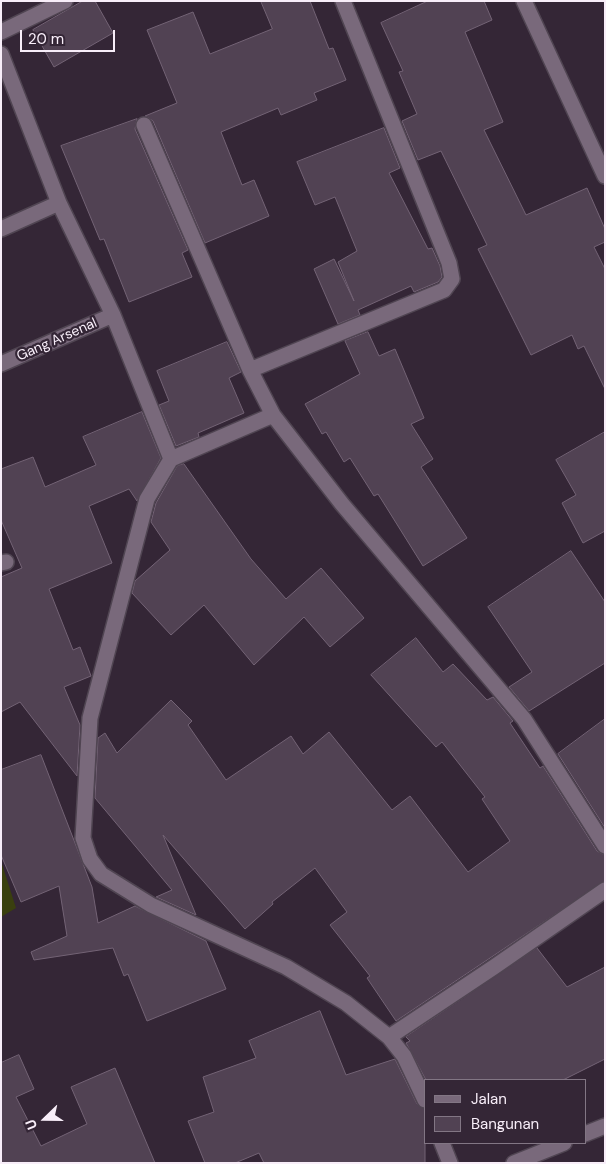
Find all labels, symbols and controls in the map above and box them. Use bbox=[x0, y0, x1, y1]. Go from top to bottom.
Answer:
scale bar bbox=[22, 20, 118, 52]
text: 20 m bbox=[28, 29, 64, 49]
street label: Gang Arsenal bbox=[14, 315, 100, 365]
legend bbox=[424, 1079, 586, 1144]
text: Jalan bbox=[471, 1089, 507, 1109]
north arrow bbox=[20, 1094, 70, 1144]
text: Bangunan bbox=[471, 1114, 539, 1134]
text: U bbox=[21, 1117, 41, 1132]

